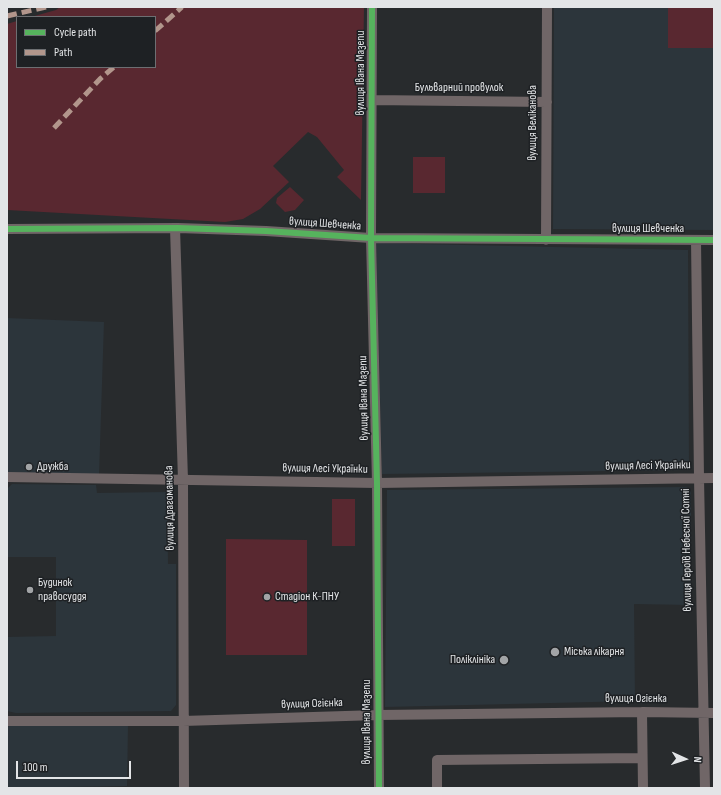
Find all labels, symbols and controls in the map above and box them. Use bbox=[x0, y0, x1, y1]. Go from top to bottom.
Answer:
legend bbox=[16, 16, 156, 68]
text: Cycle path bbox=[54, 25, 96, 40]
street label: вулиця Івана Мазепи bbox=[354, 30, 368, 116]
text: Path bbox=[54, 45, 72, 60]
street label: Бульварний провулок bbox=[415, 81, 503, 95]
street label: вулиця Веліканова bbox=[526, 85, 540, 161]
street label: вулиця Шевченка bbox=[288, 214, 362, 234]
street label: вулиця Шевченка bbox=[612, 222, 684, 236]
street label: вулиця Івана Мазепи bbox=[356, 355, 372, 441]
street label: вулиця Лесі Українки bbox=[605, 458, 691, 474]
place label: Дружба bbox=[37, 460, 68, 474]
street label: вулиця Лесі Українки bbox=[282, 461, 368, 477]
marker: Дружба bbox=[24, 462, 34, 472]
street label: вулиця Драгоманова bbox=[162, 465, 178, 551]
street label: вулиця Героїв Небесної Сотні bbox=[679, 488, 695, 612]
place label: Будинок правосуддя bbox=[38, 576, 87, 604]
marker: Будинок правосуддя bbox=[25, 585, 35, 595]
place label: Стадіон К-ПНУ bbox=[275, 590, 339, 604]
marker: Стадіон К-ПНУ bbox=[262, 592, 272, 602]
place label: Міська лікарня bbox=[564, 645, 624, 659]
marker: Міська лікарня bbox=[549, 646, 561, 658]
place label: Поліклініка bbox=[450, 653, 495, 667]
marker: Поліклініка bbox=[498, 654, 510, 666]
street label: вулиця Івана Мазепи bbox=[360, 679, 374, 765]
street label: вулиця Огієнка bbox=[605, 692, 667, 706]
street label: вулиця Огієнка bbox=[281, 696, 343, 712]
north arrow bbox=[665, 739, 705, 779]
scale bar bbox=[18, 753, 133, 779]
text: N bbox=[691, 756, 704, 763]
text: 100 m bbox=[23, 760, 48, 775]

